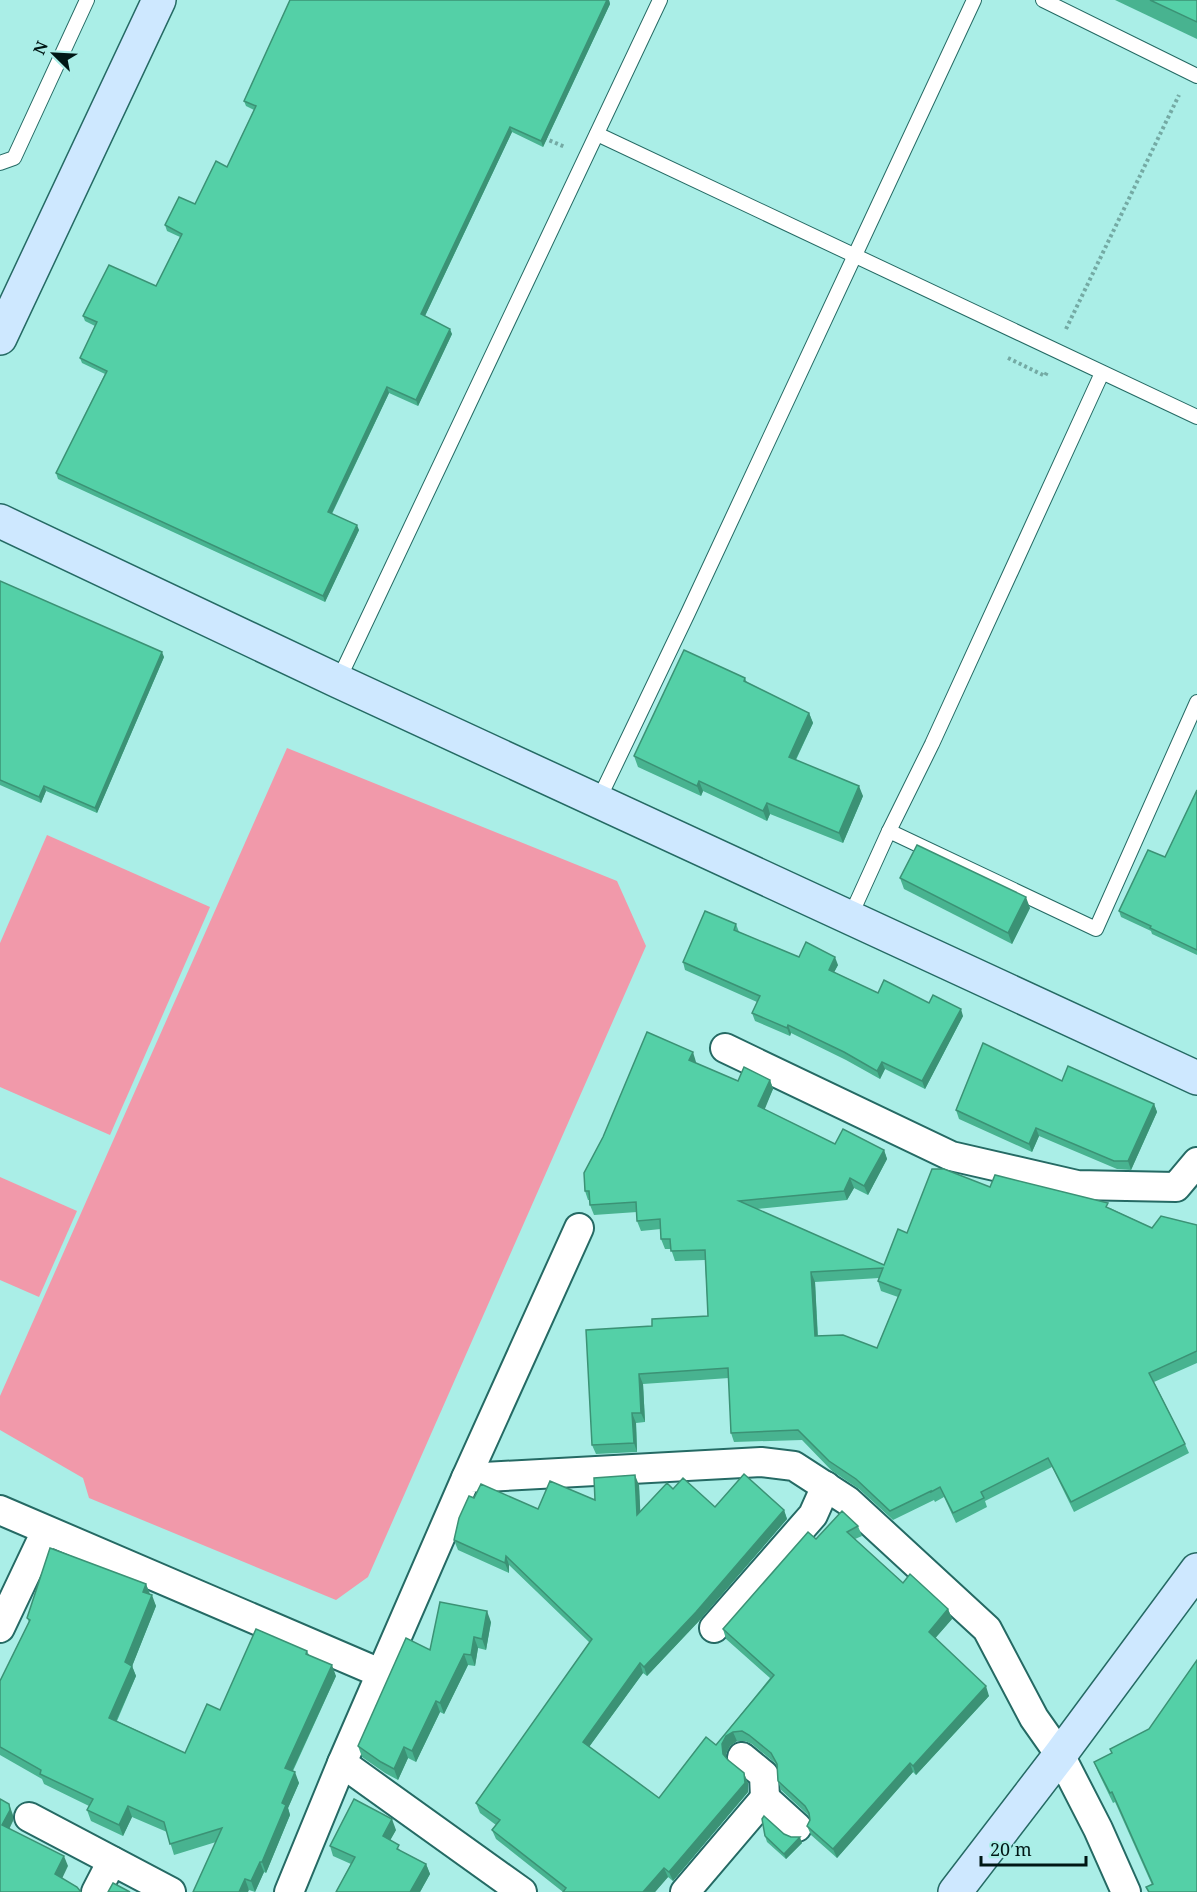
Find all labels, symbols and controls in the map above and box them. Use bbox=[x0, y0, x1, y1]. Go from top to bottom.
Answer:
north arrow bbox=[24, 24, 84, 84]
text: N bbox=[28, 37, 53, 58]
scale bar bbox=[981, 1829, 1086, 1867]
text: 20 m bbox=[990, 1837, 1032, 1861]

